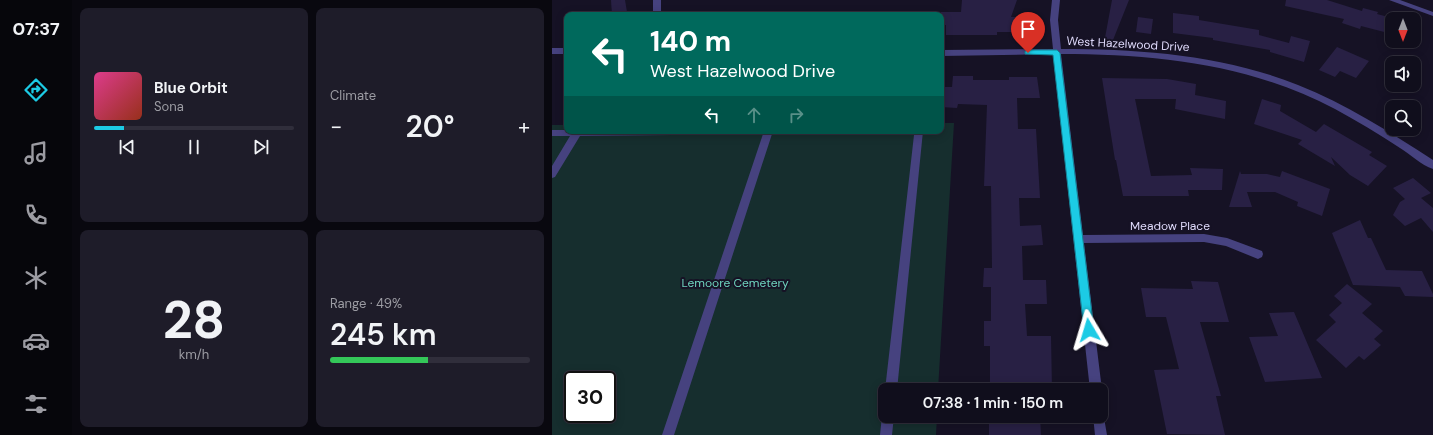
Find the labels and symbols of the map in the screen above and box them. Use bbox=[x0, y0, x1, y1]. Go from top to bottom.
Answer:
pin bbox=[1011, 12, 1045, 53]
north arrow bbox=[1385, 12, 1421, 48]
street label: West Hazelwood Drive bbox=[1066, 33, 1190, 55]
street label: Meadow Place bbox=[1130, 218, 1210, 234]
park label: Lemoore Cemetery bbox=[681, 275, 789, 291]
position arrow bbox=[1068, 309, 1110, 351]
speed limit sign: 30 bbox=[564, 371, 616, 423]

